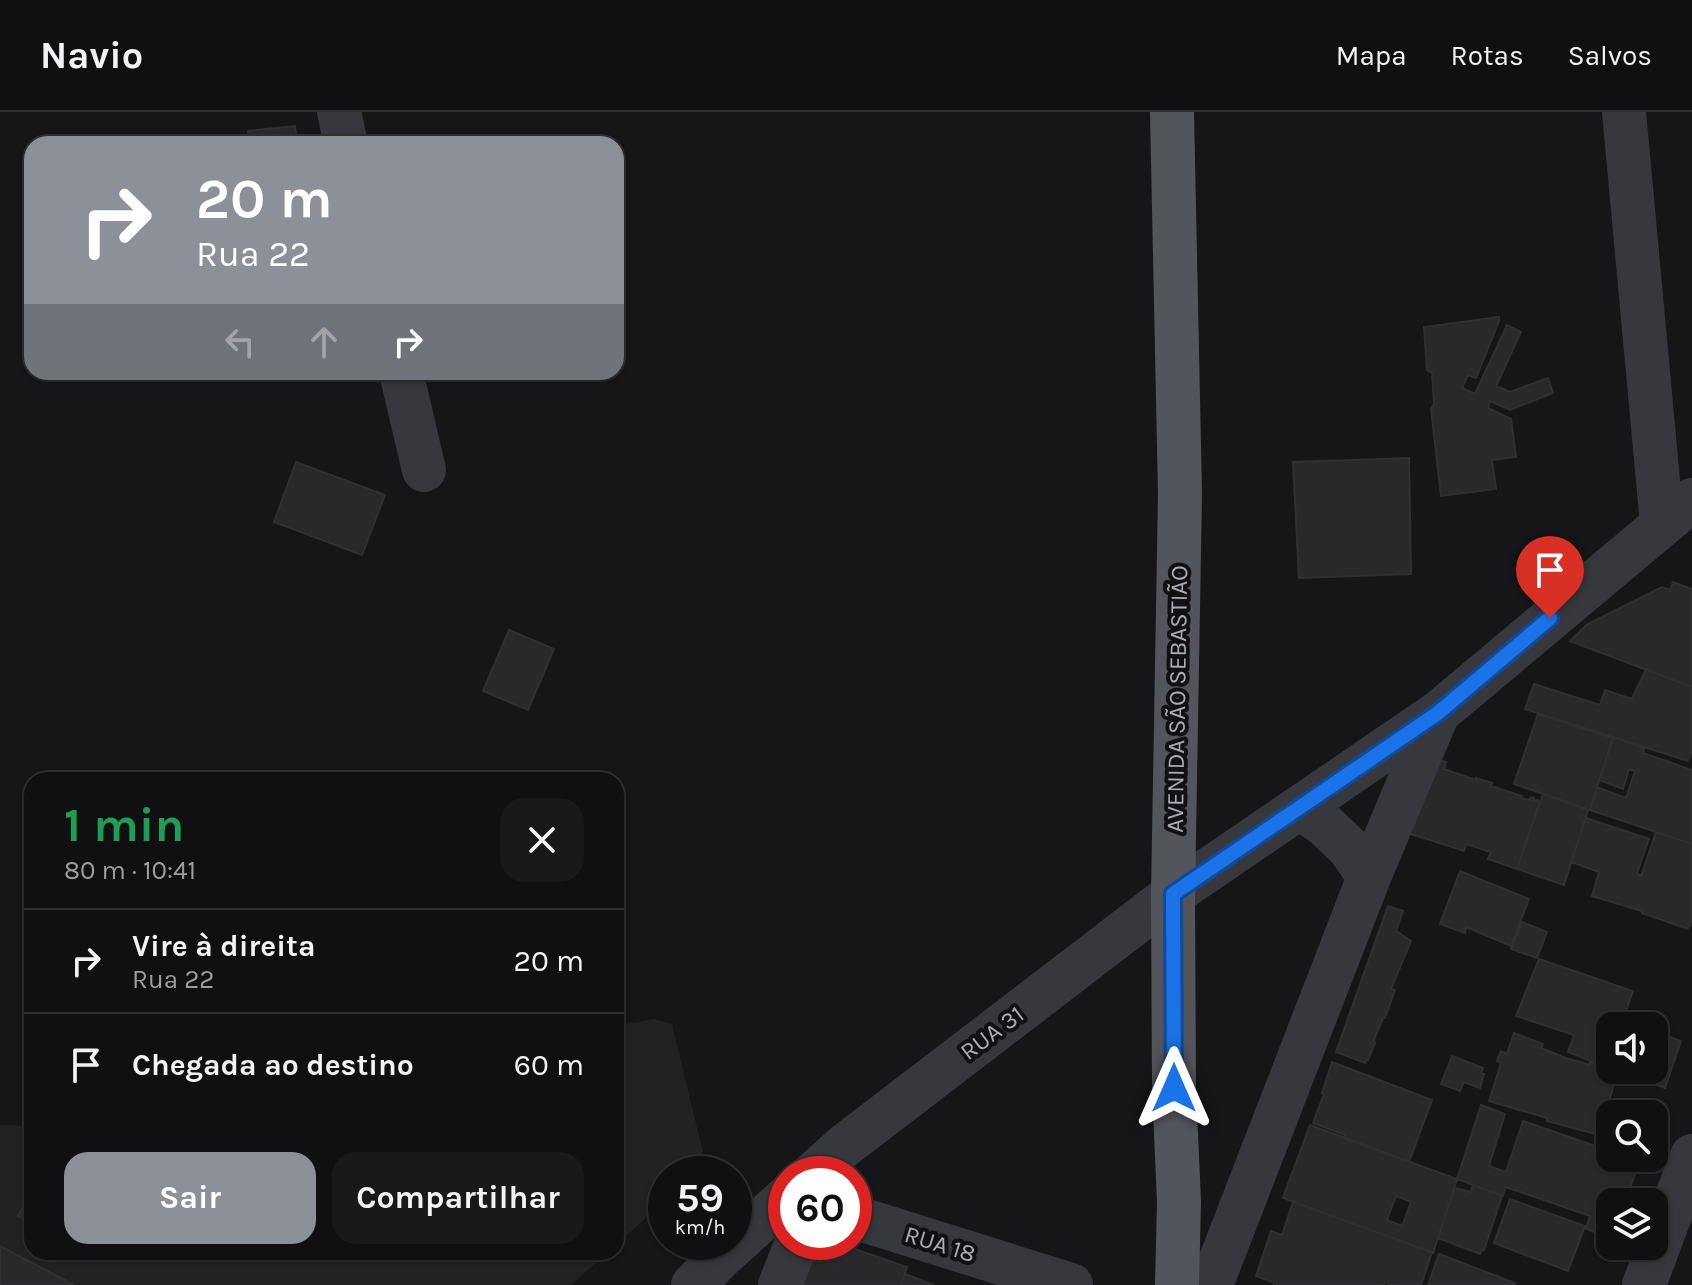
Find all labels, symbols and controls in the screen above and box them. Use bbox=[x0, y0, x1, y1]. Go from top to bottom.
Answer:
text: Navio bbox=[40, 33, 143, 78]
text: Mapa bbox=[1336, 39, 1407, 72]
text: Rotas bbox=[1451, 39, 1524, 72]
text: Salvos bbox=[1568, 39, 1652, 72]
text: 20 m bbox=[196, 166, 333, 231]
icon: right bbox=[64, 168, 168, 272]
text: Rua 22 bbox=[196, 233, 310, 275]
icon: left bbox=[218, 320, 262, 364]
icon: ahead bbox=[302, 320, 346, 364]
icon: right bbox=[386, 320, 430, 364]
pin bbox=[1516, 536, 1584, 618]
icon: arrive bbox=[1528, 548, 1572, 592]
street label: AVENIDA SÃO SEBASTIÃO bbox=[1161, 565, 1193, 833]
text: 1 min bbox=[64, 797, 184, 853]
button: close bbox=[500, 798, 584, 882]
text: 80 m · 10:41 bbox=[64, 855, 196, 886]
text: Vire à direita bbox=[132, 928, 315, 964]
icon: right bbox=[64, 939, 108, 983]
text: 20 m bbox=[514, 943, 584, 979]
text: Rua 22 bbox=[132, 964, 214, 995]
street label: RUA 31 bbox=[955, 1000, 1029, 1066]
map controls bbox=[1596, 1012, 1668, 1260]
button: sound bbox=[1596, 1012, 1668, 1084]
icon: arrive bbox=[64, 1043, 108, 1087]
position arrow bbox=[1132, 1046, 1216, 1130]
text: Chegada ao destino bbox=[132, 1047, 414, 1083]
text: 60 m bbox=[514, 1047, 584, 1083]
button: search bbox=[1596, 1100, 1668, 1172]
button: Sair bbox=[64, 1152, 316, 1244]
button: Compartilhar bbox=[332, 1152, 584, 1244]
speed limit sign: 60 bbox=[768, 1156, 872, 1260]
text: 59 bbox=[676, 1174, 724, 1221]
button: layers bbox=[1596, 1188, 1668, 1260]
text: km/h bbox=[675, 1216, 725, 1239]
street label: RUA 18 bbox=[901, 1220, 979, 1268]

